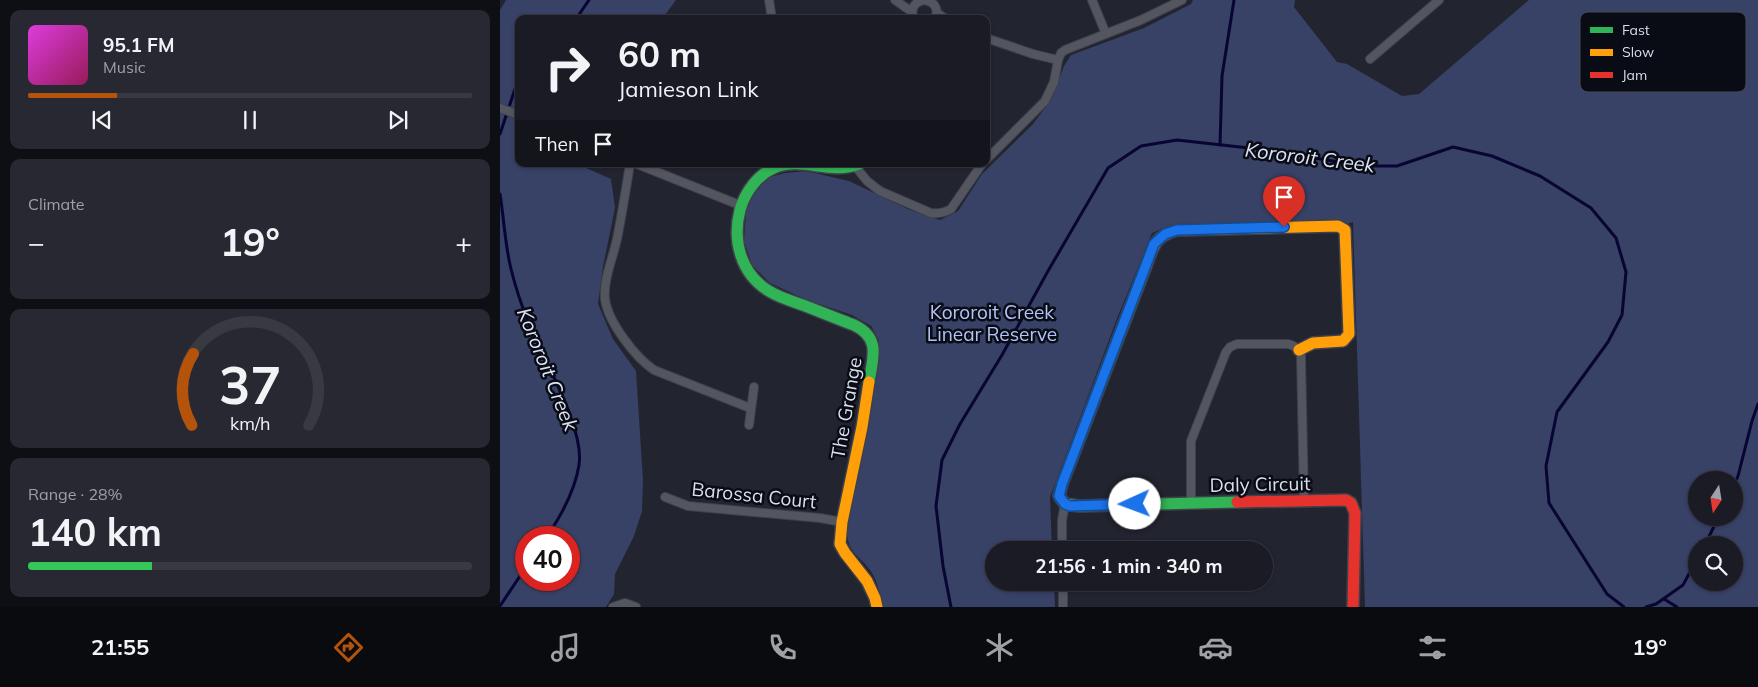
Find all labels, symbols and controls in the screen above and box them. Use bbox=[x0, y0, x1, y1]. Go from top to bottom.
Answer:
legend bbox=[1580, 12, 1746, 92]
text: Fast bbox=[1622, 21, 1650, 39]
text: 60 m bbox=[618, 32, 701, 76]
text: 95.1 FM bbox=[103, 33, 175, 57]
icon: right bbox=[535, 35, 600, 100]
text: Slow bbox=[1622, 43, 1654, 61]
text: Music bbox=[103, 57, 146, 77]
text: Jam bbox=[1622, 66, 1647, 84]
text: Jamieson Link bbox=[618, 75, 759, 103]
icon: previous bbox=[88, 106, 116, 134]
icon: pause bbox=[236, 106, 264, 134]
icon: next bbox=[384, 106, 412, 134]
icon: arrive bbox=[589, 130, 617, 158]
text: Then bbox=[535, 132, 579, 156]
water label: Kororoit Creek bbox=[1244, 137, 1377, 177]
pin bbox=[1263, 176, 1305, 227]
icon: arrive bbox=[1270, 183, 1298, 211]
text: Climate bbox=[28, 194, 84, 214]
text: 19° bbox=[220, 218, 280, 266]
text: − bbox=[28, 225, 45, 260]
text: + bbox=[455, 225, 472, 260]
park label: Kororoit Creek Linear Reserve bbox=[927, 300, 1057, 346]
water label: Kororoit Creek bbox=[512, 304, 584, 435]
text: 37 bbox=[219, 352, 281, 417]
street label: The Grange bbox=[825, 355, 867, 461]
text: km/h bbox=[230, 412, 270, 434]
street label: Daly Circuit bbox=[1209, 471, 1311, 497]
north arrow bbox=[1688, 471, 1742, 526]
map controls bbox=[1688, 471, 1743, 591]
street label: Barossa Court bbox=[690, 477, 818, 514]
position arrow bbox=[1108, 477, 1160, 529]
text: Range · 28% bbox=[28, 484, 123, 504]
text: 140 km bbox=[28, 508, 162, 556]
speed limit sign: 40 bbox=[515, 526, 580, 591]
button: search bbox=[1688, 536, 1743, 591]
text: 21:56 · 1 min · 340 m bbox=[1035, 554, 1223, 578]
icon: directions bbox=[331, 630, 366, 665]
icon: music bbox=[548, 630, 583, 665]
icon: phone bbox=[765, 630, 800, 665]
icon: climate bbox=[982, 630, 1017, 665]
icon: car bbox=[1198, 630, 1233, 665]
icon: filters bbox=[1415, 630, 1450, 665]
text: 21:55 bbox=[91, 633, 149, 661]
text: 19° bbox=[1632, 633, 1667, 661]

